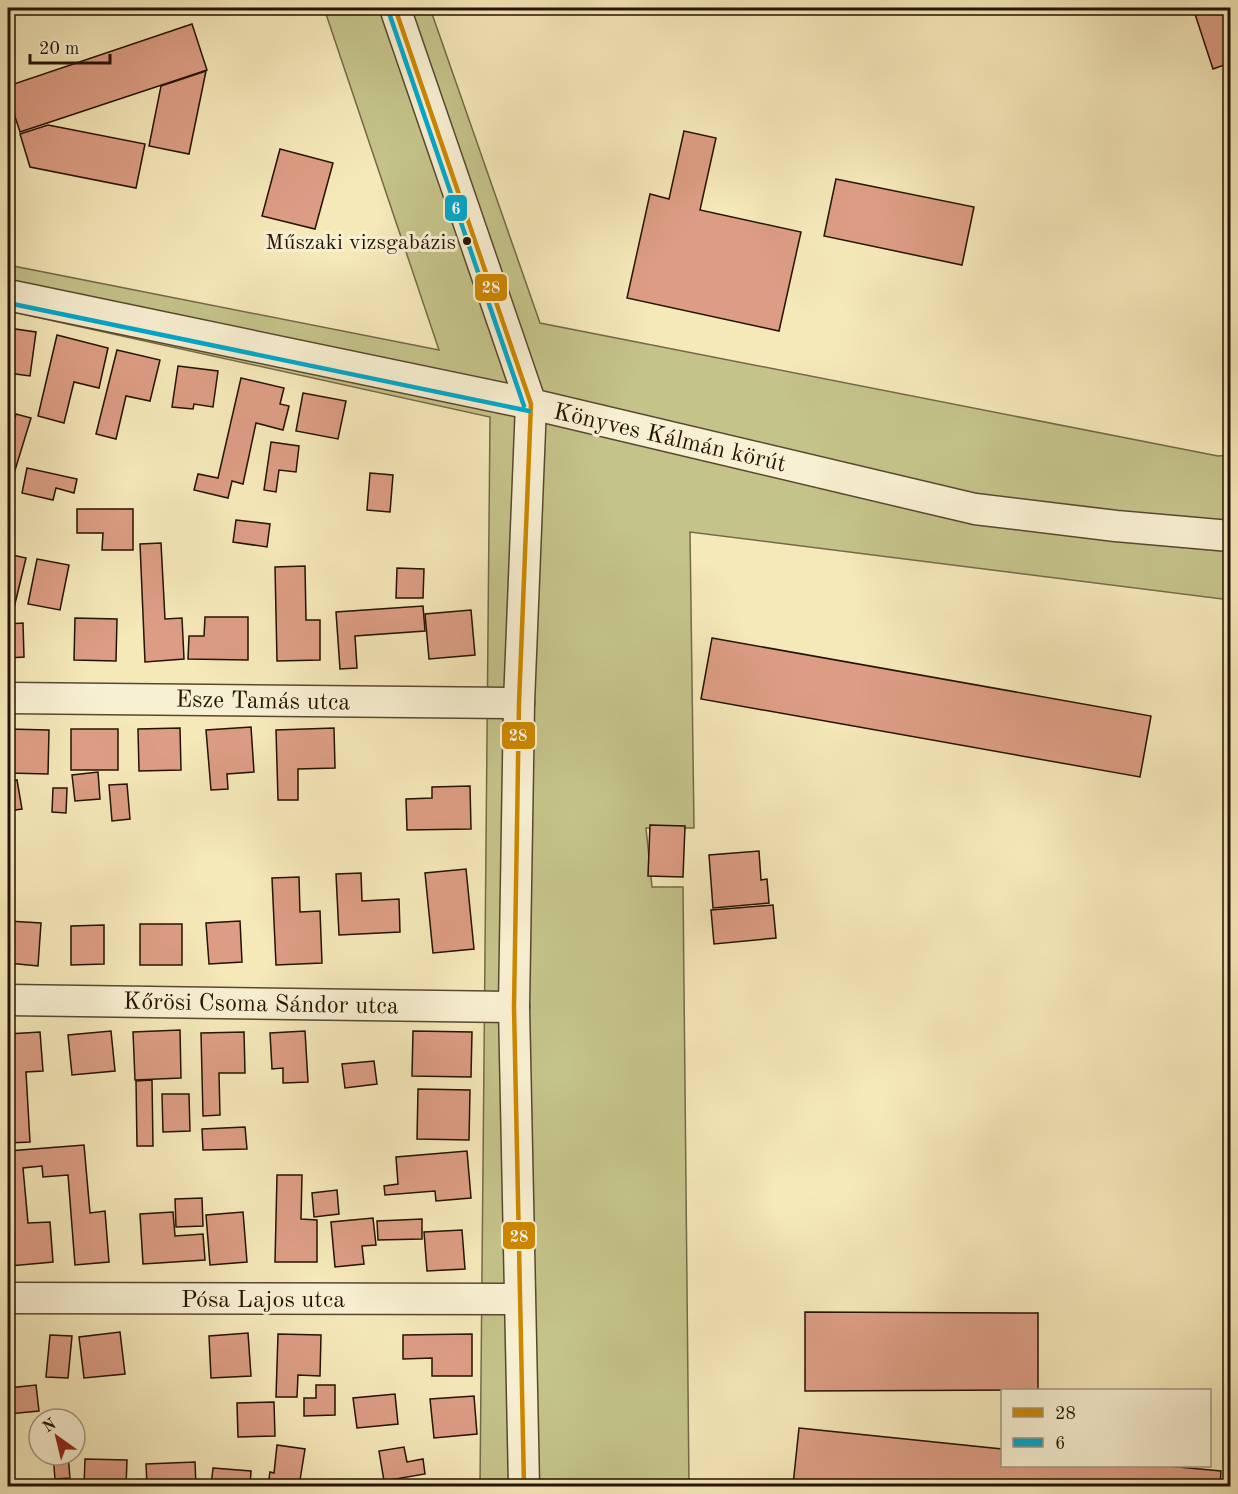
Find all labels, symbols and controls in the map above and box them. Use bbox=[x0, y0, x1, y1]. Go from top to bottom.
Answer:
scale bar bbox=[30, 27, 110, 65]
text: 20 m bbox=[39, 40, 79, 58]
line badge: 6 bbox=[444, 194, 468, 222]
text: 6 bbox=[451, 202, 461, 218]
place label: Műszaki vizsgabázis bbox=[265, 232, 456, 254]
marker: Műszaki vizsgabázis bbox=[461, 235, 473, 247]
line badge: 28 bbox=[474, 273, 508, 302]
text: 28 bbox=[482, 281, 500, 297]
street label: Könyves Kálmán körút bbox=[551, 400, 788, 477]
street label: Esze Tamás utca bbox=[175, 688, 351, 716]
line badge: 28 bbox=[501, 721, 536, 750]
text: 28 bbox=[509, 729, 527, 745]
street label: Kőrösi Csoma Sándor utca bbox=[123, 991, 399, 1019]
line badge: 28 bbox=[502, 1221, 536, 1250]
text: 28 bbox=[510, 1230, 528, 1246]
street label: Pósa Lajos utca bbox=[181, 1289, 345, 1313]
legend bbox=[1001, 1389, 1211, 1467]
text: 28 bbox=[1055, 1405, 1076, 1423]
north arrow bbox=[27, 1407, 87, 1467]
text: N bbox=[40, 1416, 60, 1436]
text: 6 bbox=[1055, 1435, 1065, 1453]

